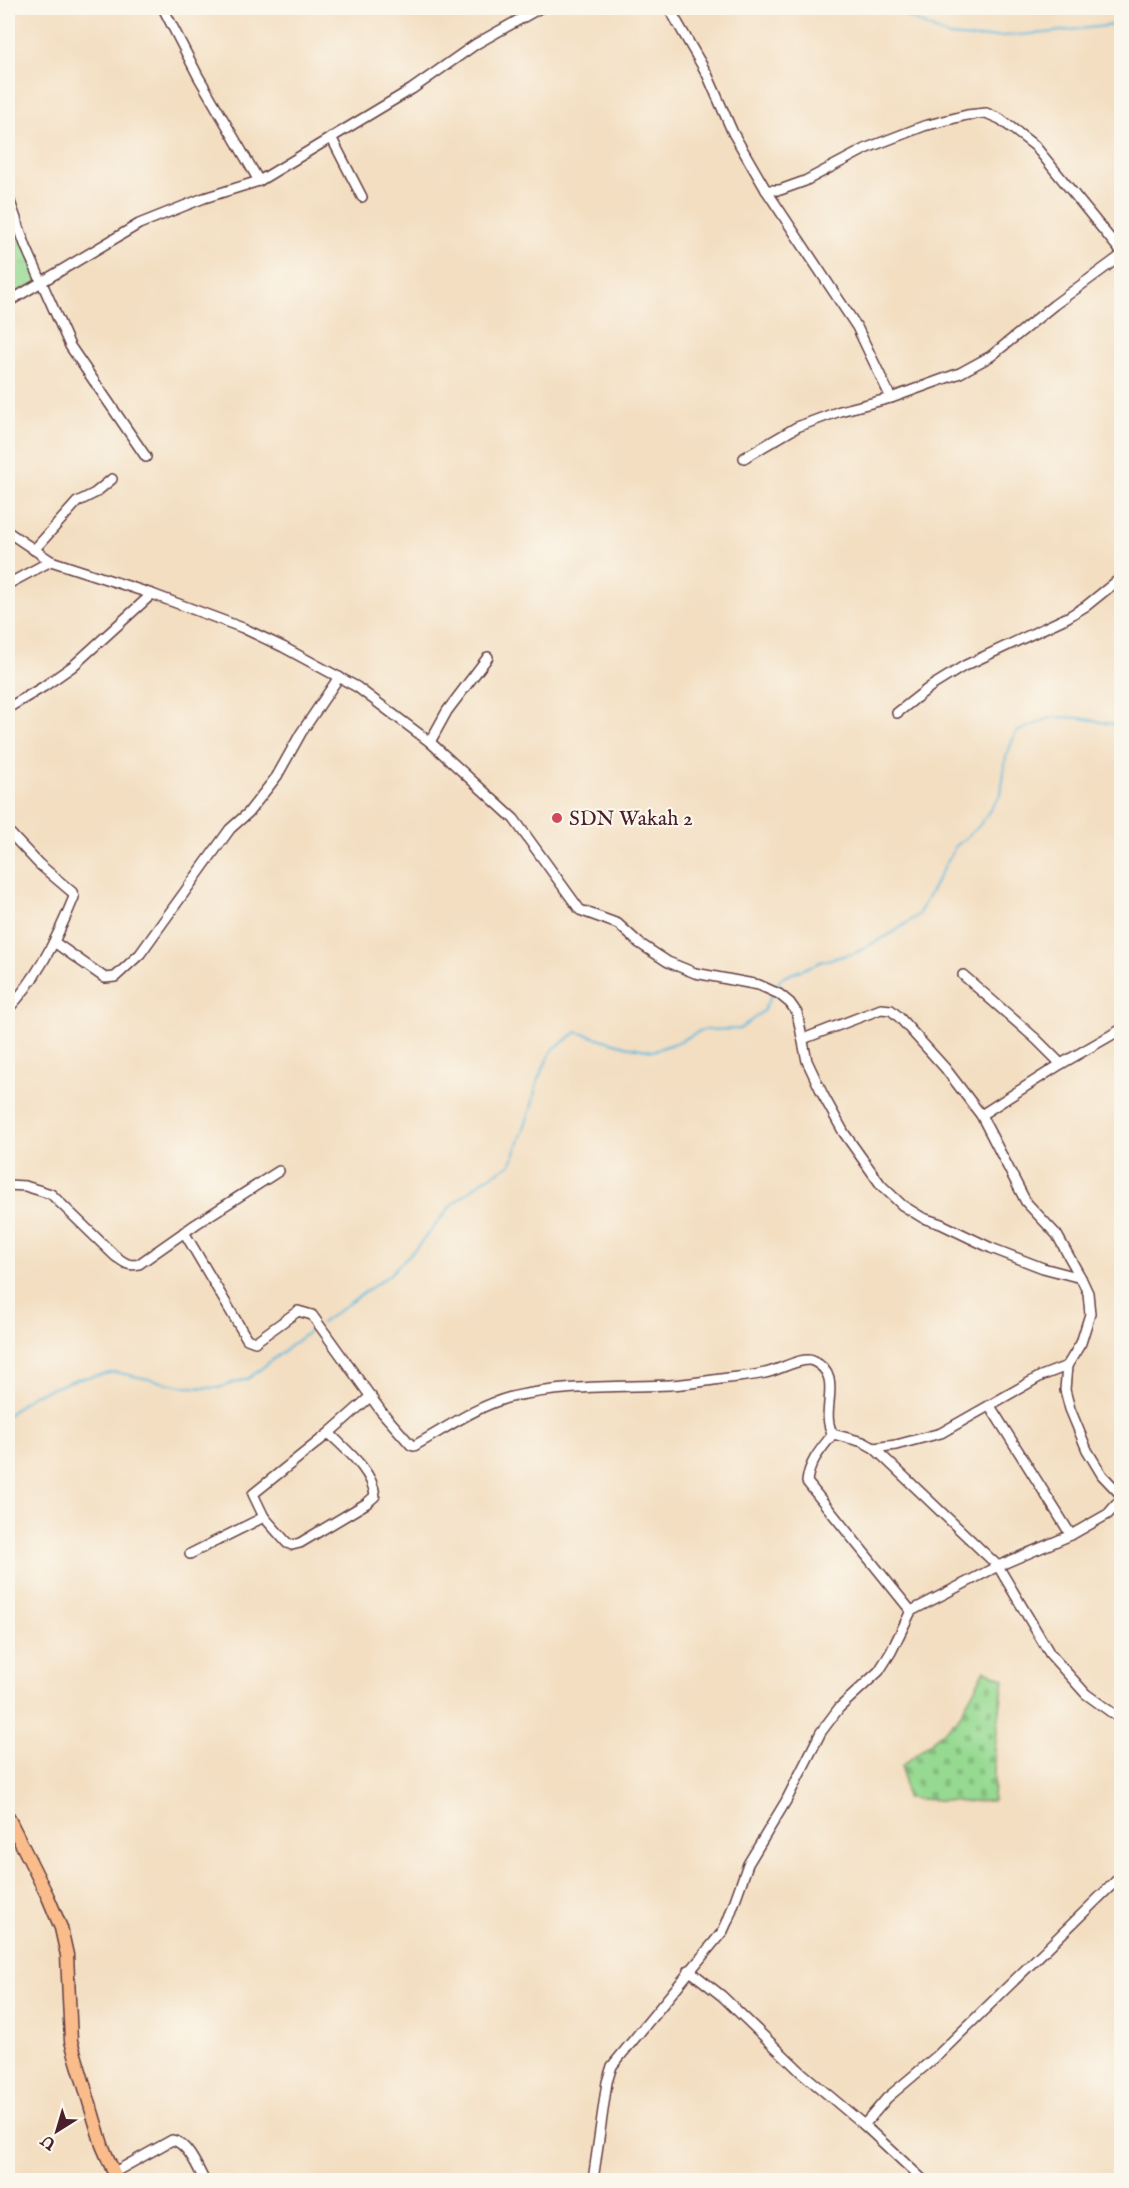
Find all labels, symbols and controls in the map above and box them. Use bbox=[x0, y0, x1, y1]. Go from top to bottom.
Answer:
place label: SDN Wakah 2 bbox=[569, 806, 693, 833]
marker: SDN Wakah 2 bbox=[550, 811, 564, 825]
north arrow bbox=[27, 2101, 87, 2161]
text: U bbox=[37, 2129, 61, 2154]

